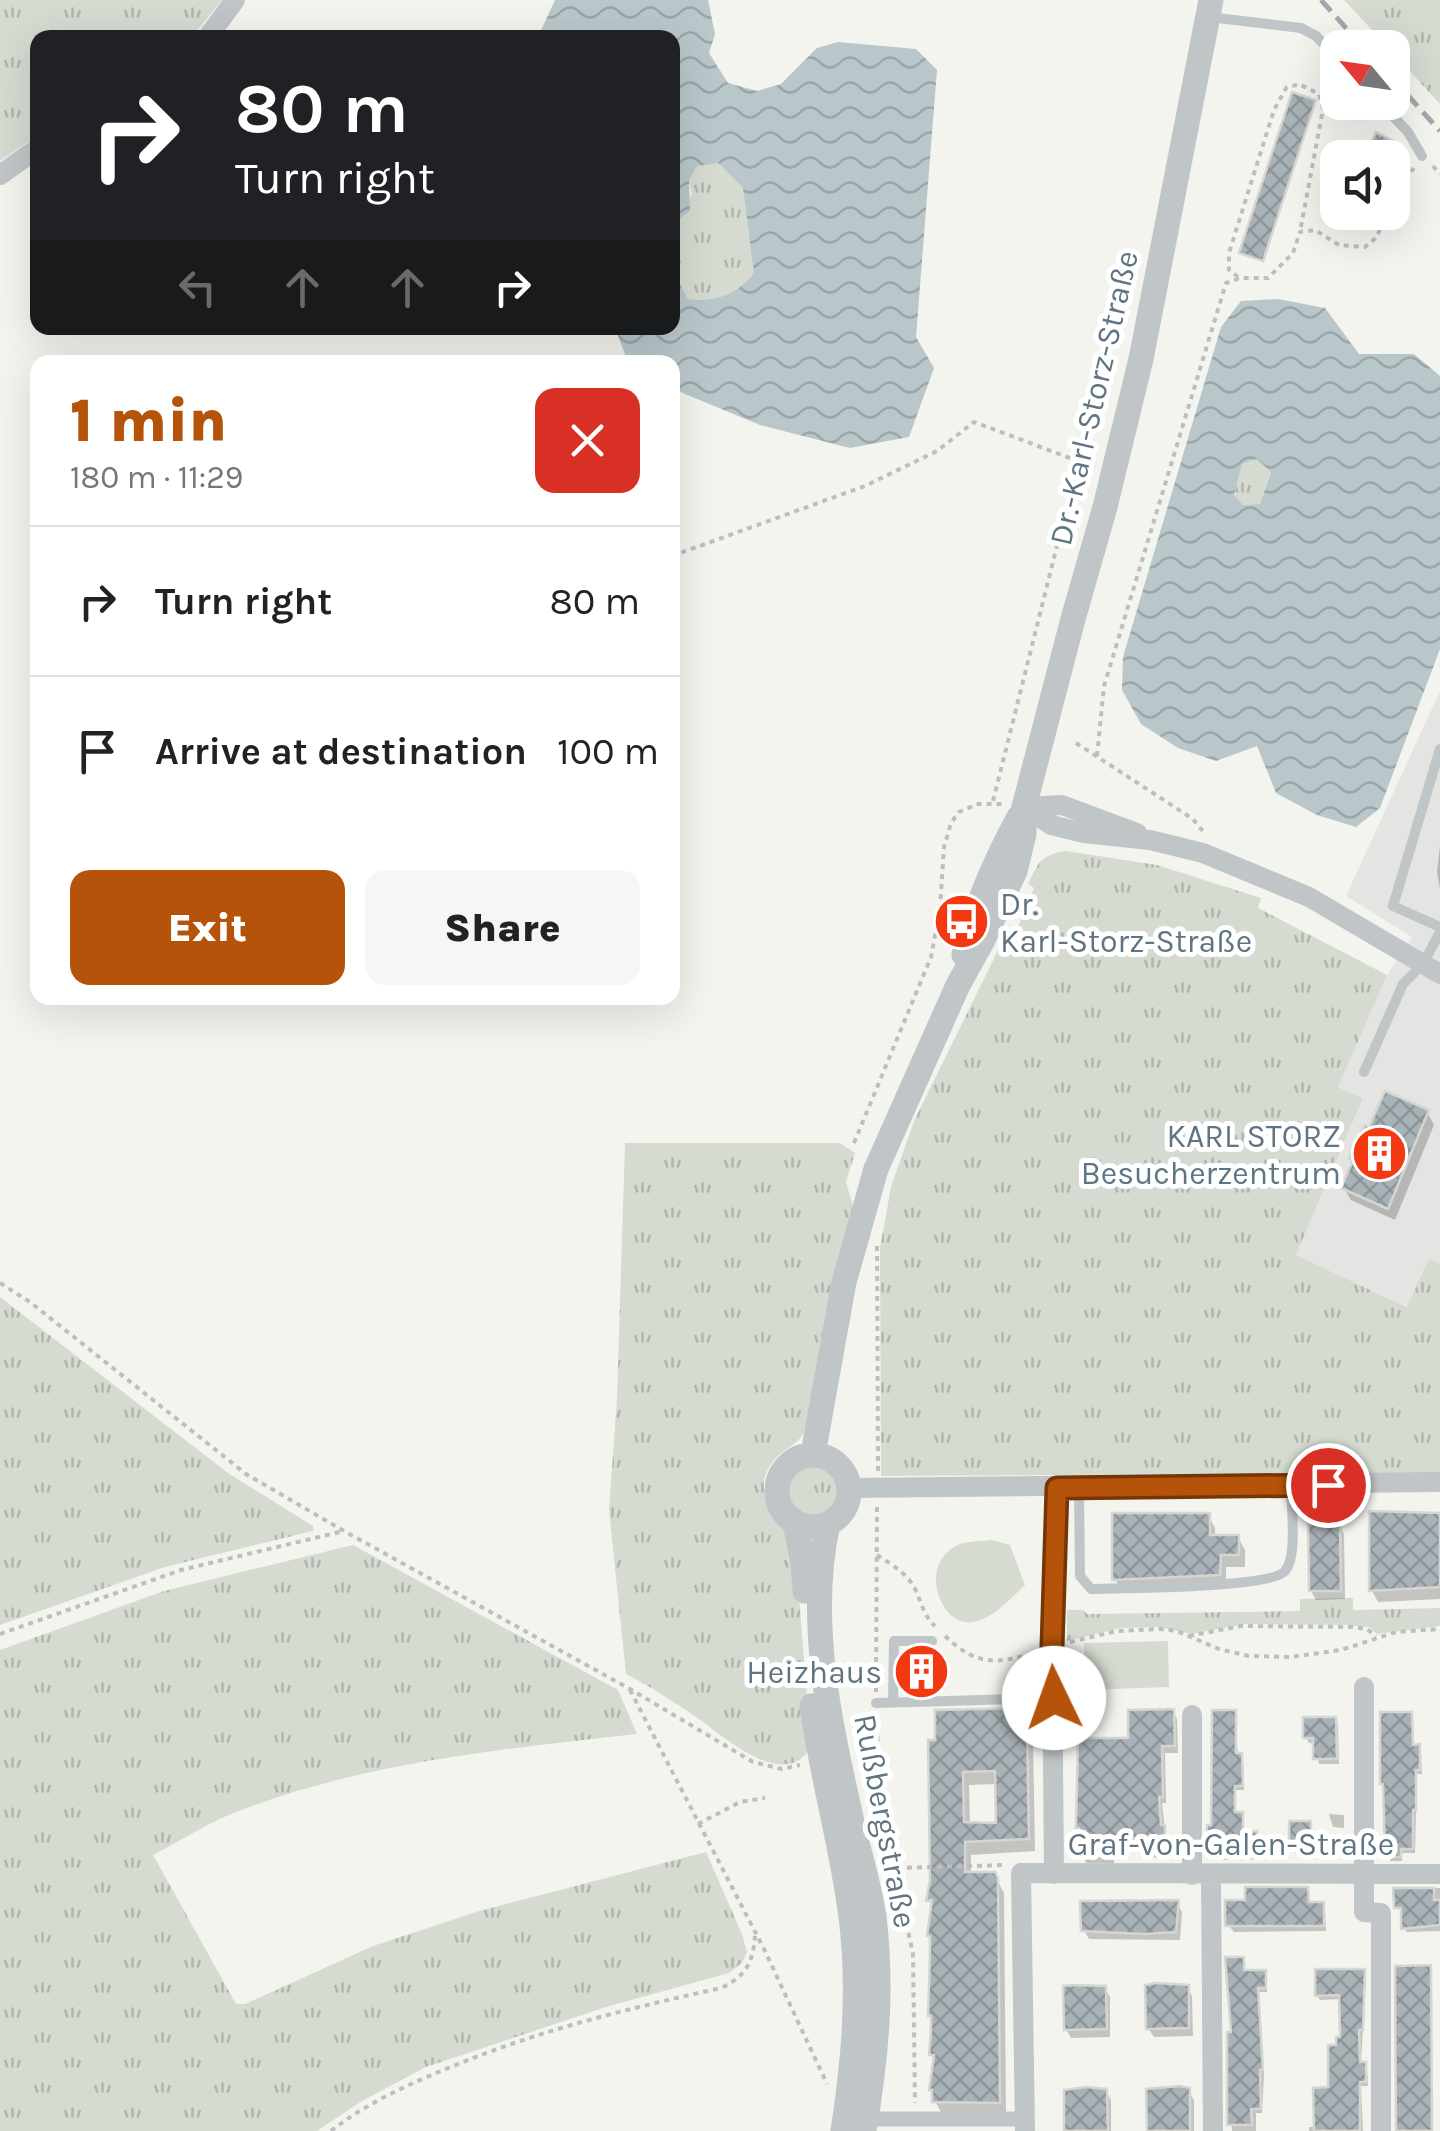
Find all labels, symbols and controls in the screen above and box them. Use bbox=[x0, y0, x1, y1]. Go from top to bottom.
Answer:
north arrow bbox=[1320, 30, 1410, 120]
map controls bbox=[1320, 30, 1410, 230]
text: 80 m bbox=[235, 68, 409, 150]
icon: right bbox=[70, 70, 200, 200]
button: sound bbox=[1320, 140, 1410, 230]
text: Turn right bbox=[235, 152, 435, 204]
street label: Dr.-Karl-Storz-Straße bbox=[1042, 247, 1146, 549]
icon: left bbox=[170, 260, 225, 315]
icon: ahead bbox=[275, 260, 330, 315]
icon: ahead bbox=[380, 260, 435, 315]
icon: right bbox=[485, 260, 540, 315]
text: 1 min bbox=[70, 386, 227, 456]
button: close bbox=[535, 388, 640, 493]
text: 180 m · 11:29 bbox=[70, 459, 243, 496]
icon: right bbox=[70, 574, 125, 629]
text: Turn right bbox=[155, 579, 332, 624]
text: 80 m bbox=[550, 579, 640, 624]
icon: arrive bbox=[70, 724, 125, 779]
text: Arrive at destination bbox=[155, 729, 527, 774]
text: 100 m bbox=[557, 729, 659, 774]
button: Exit bbox=[70, 870, 345, 985]
button: Share bbox=[365, 870, 640, 985]
place label: Dr. Karl-Storz-Straße bbox=[1000, 886, 1252, 960]
bus stop icon: Dr. Karl-Storz-Straße bbox=[931, 892, 991, 952]
place label: KARL STORZ Besucherzentrum bbox=[1081, 1118, 1341, 1192]
building icon: KARL STORZ Besucherzentrum bbox=[1350, 1124, 1410, 1184]
pin bbox=[1286, 1443, 1371, 1528]
icon: arrive bbox=[1301, 1458, 1356, 1513]
building icon: Heizhaus bbox=[891, 1642, 951, 1702]
position arrow bbox=[1002, 1646, 1106, 1750]
place label: Heizhaus bbox=[746, 1654, 882, 1691]
street label: Rußbergstraße bbox=[846, 1711, 924, 1931]
street label: Graf-von-Galen-Straße bbox=[1068, 1826, 1394, 1863]

